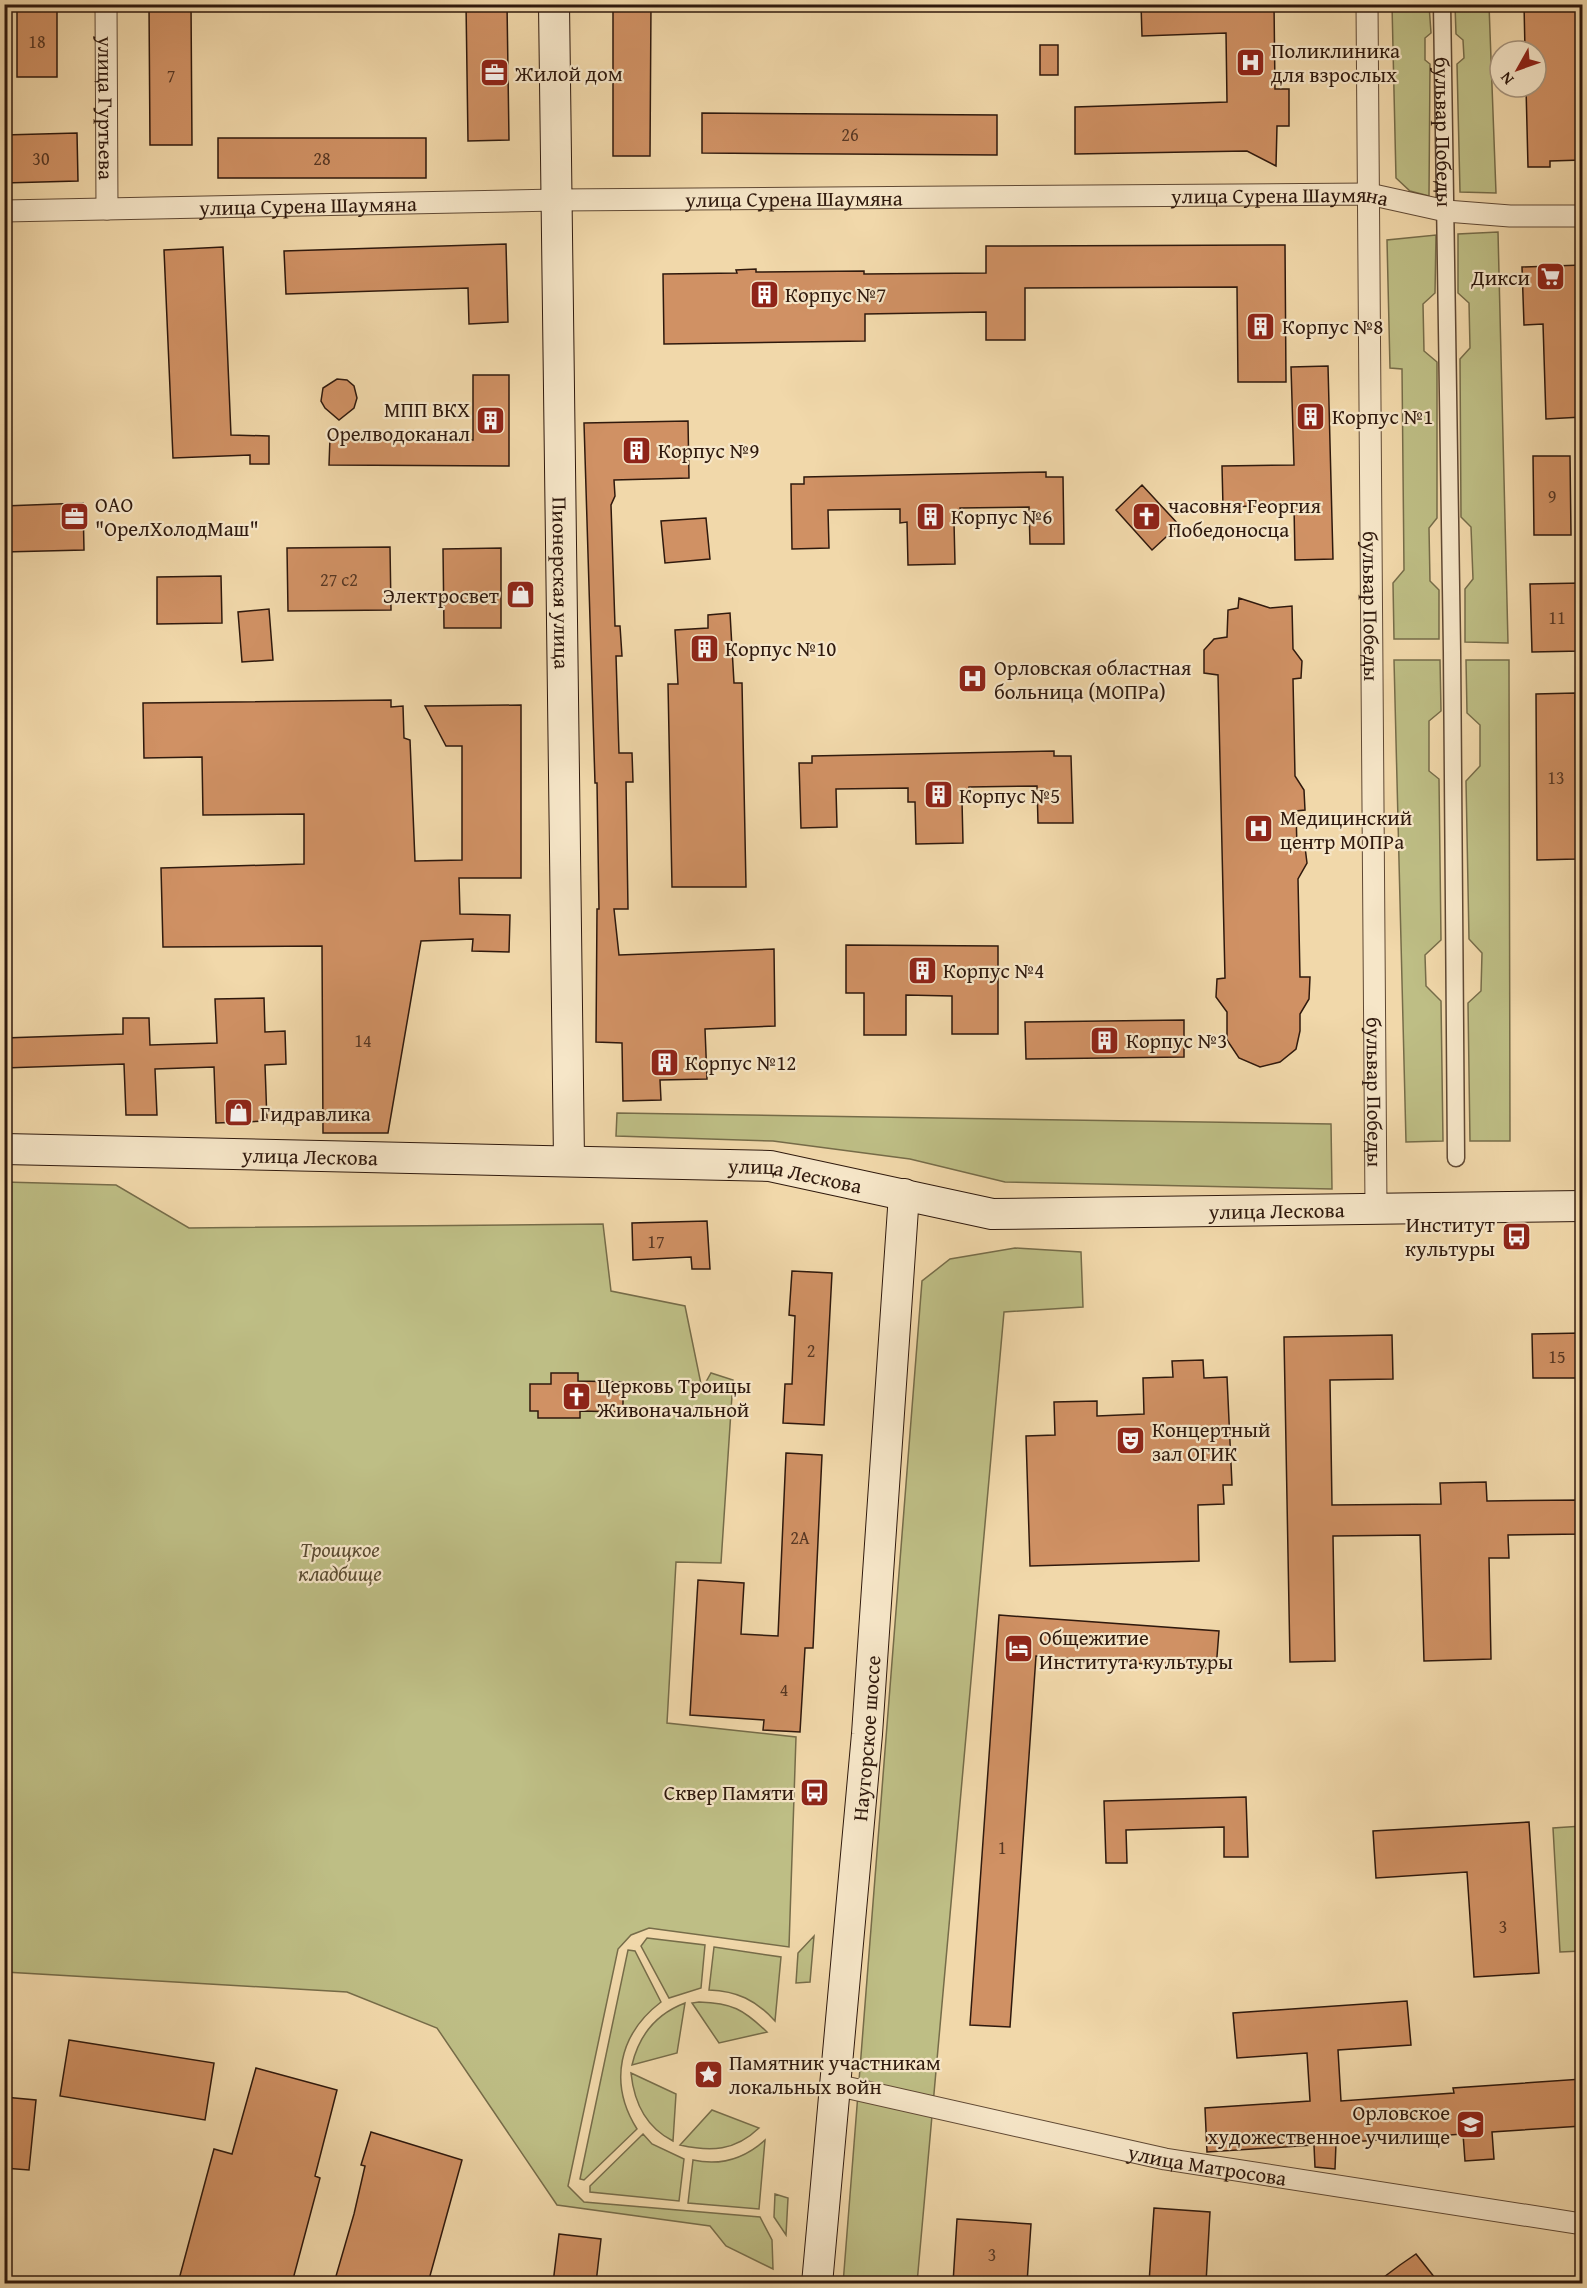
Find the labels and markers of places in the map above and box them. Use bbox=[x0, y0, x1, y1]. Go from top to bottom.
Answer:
place label: Поликлиника для взрослых bbox=[1271, 35, 1400, 90]
hospital icon: Поликлиника для взрослых bbox=[1234, 46, 1266, 78]
office icon: Жилой дом bbox=[478, 57, 510, 89]
place label: Жилой дом bbox=[514, 58, 623, 89]
supermarket icon: Дикси bbox=[1535, 261, 1567, 293]
place label: Дикси bbox=[1470, 262, 1530, 293]
building icon: Корпус №7 bbox=[748, 278, 780, 310]
place label: Корпус №7 bbox=[785, 279, 886, 310]
building icon: Корпус №8 bbox=[1245, 310, 1277, 342]
place label: Корпус №8 bbox=[1282, 311, 1383, 342]
place label: МПП ВКХ Орелводоканал bbox=[327, 394, 470, 449]
building icon: Корпус №1 bbox=[1295, 400, 1327, 432]
place label: Корпус №1 bbox=[1332, 401, 1433, 432]
building icon: МПП ВКХ Орелводоканал bbox=[475, 405, 507, 437]
building icon: Корпус №9 bbox=[621, 434, 653, 466]
place label: Корпус №9 bbox=[658, 435, 759, 466]
place label: ОАО "ОрелХолодМаш" bbox=[95, 489, 259, 544]
place label: часовня Георгия Победоносца bbox=[1168, 490, 1321, 545]
office icon: ОАО "ОрелХолодМаш" bbox=[58, 500, 90, 532]
building icon: Корпус №6 bbox=[914, 500, 946, 532]
place label: Корпус №6 bbox=[951, 501, 1052, 532]
church icon: часовня Георгия Победоносца bbox=[1131, 501, 1163, 533]
shop icon: Электросвет bbox=[504, 579, 536, 611]
place label: Электросвет bbox=[383, 580, 499, 611]
building icon: Корпус №10 bbox=[688, 632, 720, 664]
place label: Корпус №10 bbox=[725, 633, 836, 664]
place label: Орловская областная больница (МОПРа) bbox=[994, 652, 1192, 707]
hospital icon: Орловская областная больница (МОПРа) bbox=[957, 663, 989, 695]
building icon: Корпус №5 bbox=[922, 779, 954, 811]
place label: Корпус №5 bbox=[959, 780, 1060, 811]
place label: Медицинский центр МОПРа bbox=[1280, 802, 1412, 857]
hospital icon: Медицинский центр МОПРа bbox=[1243, 813, 1275, 845]
building icon: Корпус №4 bbox=[906, 954, 938, 986]
place label: Корпус №4 bbox=[943, 955, 1044, 986]
building icon: Корпус №3 bbox=[1089, 1024, 1121, 1056]
place label: Корпус №3 bbox=[1126, 1025, 1227, 1056]
building icon: Корпус №12 bbox=[648, 1046, 680, 1078]
place label: Корпус №12 bbox=[685, 1047, 796, 1078]
shop icon: Гидравлика bbox=[223, 1097, 255, 1129]
place label: Гидравлика bbox=[260, 1098, 371, 1129]
place label: Институт культуры bbox=[1405, 1209, 1495, 1264]
bus stop icon: Институт культуры bbox=[1500, 1220, 1532, 1252]
place label: Церковь Троицы Живоначальной bbox=[596, 1370, 751, 1425]
church icon: Церковь Троицы Живоначальной bbox=[560, 1381, 592, 1413]
place label: Концертный зал ОГИК bbox=[1152, 1414, 1270, 1469]
theatre icon: Концертный зал ОГИК bbox=[1115, 1425, 1147, 1457]
place label: Общежитие Института культуры bbox=[1039, 1622, 1233, 1677]
hotel icon: Общежитие Института культуры bbox=[1002, 1633, 1034, 1665]
bus stop icon: Сквер Памяти bbox=[799, 1776, 831, 1808]
place label: Сквер Памяти bbox=[664, 1777, 794, 1808]
place label: Памятник участникам локальных войн bbox=[729, 2047, 941, 2102]
place icon: Памятник участникам локальных войн bbox=[692, 2058, 724, 2090]
place label: Орловское художественное училище bbox=[1208, 2097, 1450, 2152]
school or university icon: Орловское художественное училище bbox=[1455, 2108, 1487, 2140]

